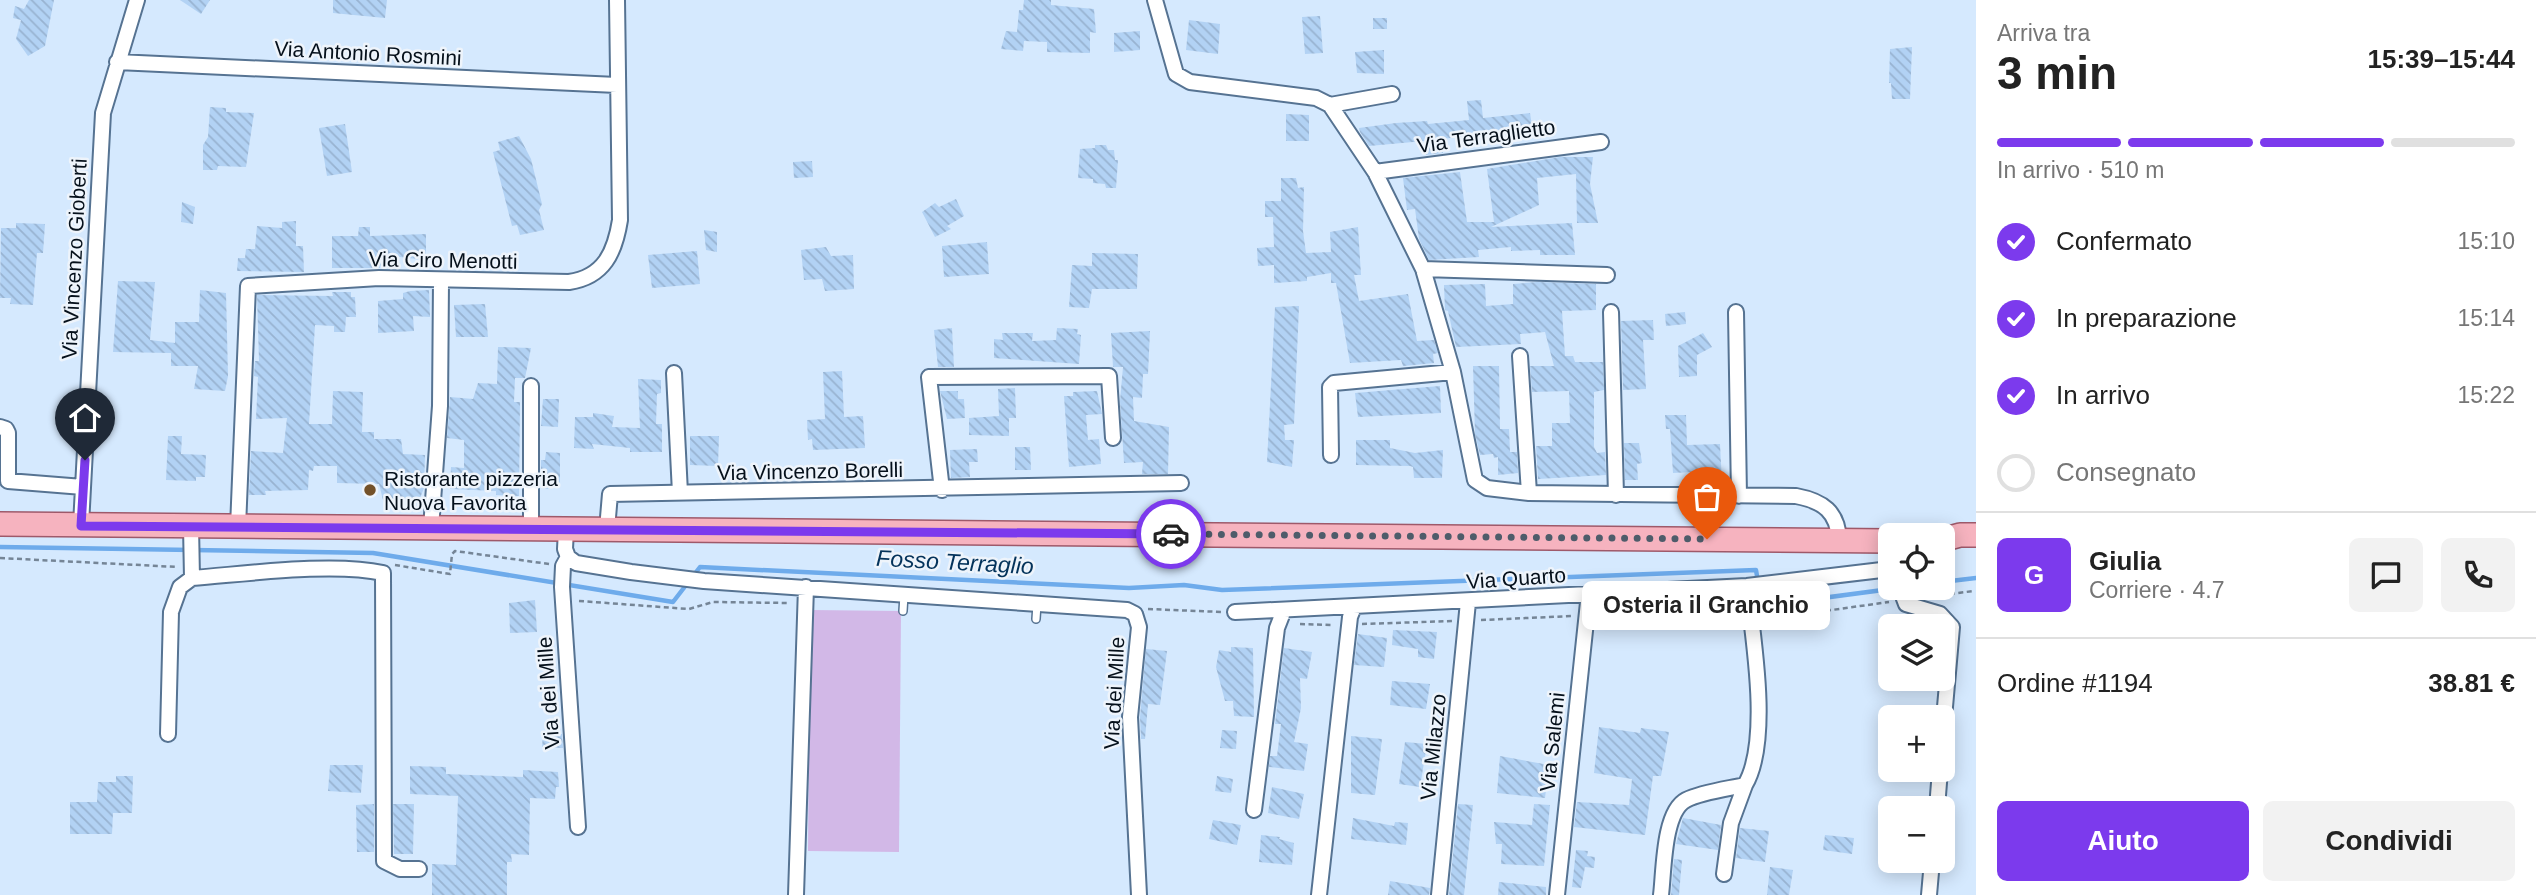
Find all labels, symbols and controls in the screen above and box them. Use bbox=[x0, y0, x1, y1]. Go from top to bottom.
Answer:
text: Arriva tra bbox=[1997, 20, 2090, 46]
street label: Via Antonio Rosmini bbox=[274, 37, 462, 69]
text: 15:39–15:44 bbox=[2368, 44, 2515, 74]
text: 3 min bbox=[1997, 47, 2117, 99]
street label: Via Terraglietto bbox=[1415, 115, 1557, 157]
text: In arrivo · 510 m bbox=[1997, 157, 2164, 183]
street label: Via Vincenzo Gioberti bbox=[57, 158, 91, 360]
icon: check bbox=[1997, 223, 2035, 261]
text: Confermato bbox=[2056, 226, 2192, 256]
text: 15:10 bbox=[2457, 228, 2515, 254]
street label: Via Ciro Menotti bbox=[368, 247, 518, 273]
icon: check bbox=[1997, 300, 2035, 338]
text: In preparazione bbox=[2056, 303, 2237, 333]
text: 15:14 bbox=[2457, 305, 2515, 331]
icon: check bbox=[1997, 377, 2035, 415]
text: In arrivo bbox=[2056, 380, 2150, 410]
text: 15:22 bbox=[2457, 382, 2515, 408]
pin bbox=[55, 388, 115, 460]
icon: home bbox=[66, 399, 104, 437]
text: Consegnato bbox=[2056, 457, 2196, 487]
street label: Via Vincenzo Borelli bbox=[717, 458, 903, 484]
place label: Ristorante pizzeria Nuova Favorita bbox=[384, 467, 558, 514]
pin bbox=[1677, 467, 1737, 539]
icon: bag bbox=[1688, 478, 1726, 516]
marker: Ristorante pizzeria Nuova Favorita bbox=[362, 482, 378, 498]
courier bbox=[1136, 499, 1206, 569]
icon: car bbox=[1152, 515, 1190, 553]
map controls bbox=[1878, 523, 1955, 873]
button: locate bbox=[1878, 523, 1955, 600]
button: chat bbox=[2349, 538, 2423, 612]
button: phone bbox=[2441, 538, 2515, 612]
water label: Fosso Terraglio bbox=[876, 545, 1035, 579]
text: Giulia bbox=[2089, 546, 2161, 576]
text: G bbox=[2024, 560, 2044, 590]
street label: Via Quarto bbox=[1465, 563, 1567, 593]
text: Corriere · 4.7 bbox=[2089, 577, 2224, 603]
callout: Osteria il Granchio bbox=[1583, 581, 1831, 630]
text: Osteria il Granchio bbox=[1603, 592, 1809, 618]
button: layers bbox=[1878, 614, 1955, 691]
street label: Via dei Mille bbox=[533, 636, 563, 750]
street label: Via dei Mille bbox=[1100, 636, 1128, 750]
text: Ordine #1194 bbox=[1997, 668, 2153, 698]
text: 38.81 € bbox=[2428, 668, 2515, 698]
street label: Via Salemi bbox=[1535, 691, 1569, 793]
street label: Via Milazzo bbox=[1416, 693, 1450, 801]
button: + bbox=[1878, 705, 1955, 782]
button: − bbox=[1878, 796, 1955, 873]
button: Aiuto bbox=[1997, 801, 2249, 881]
button: Condividi bbox=[2263, 801, 2515, 881]

